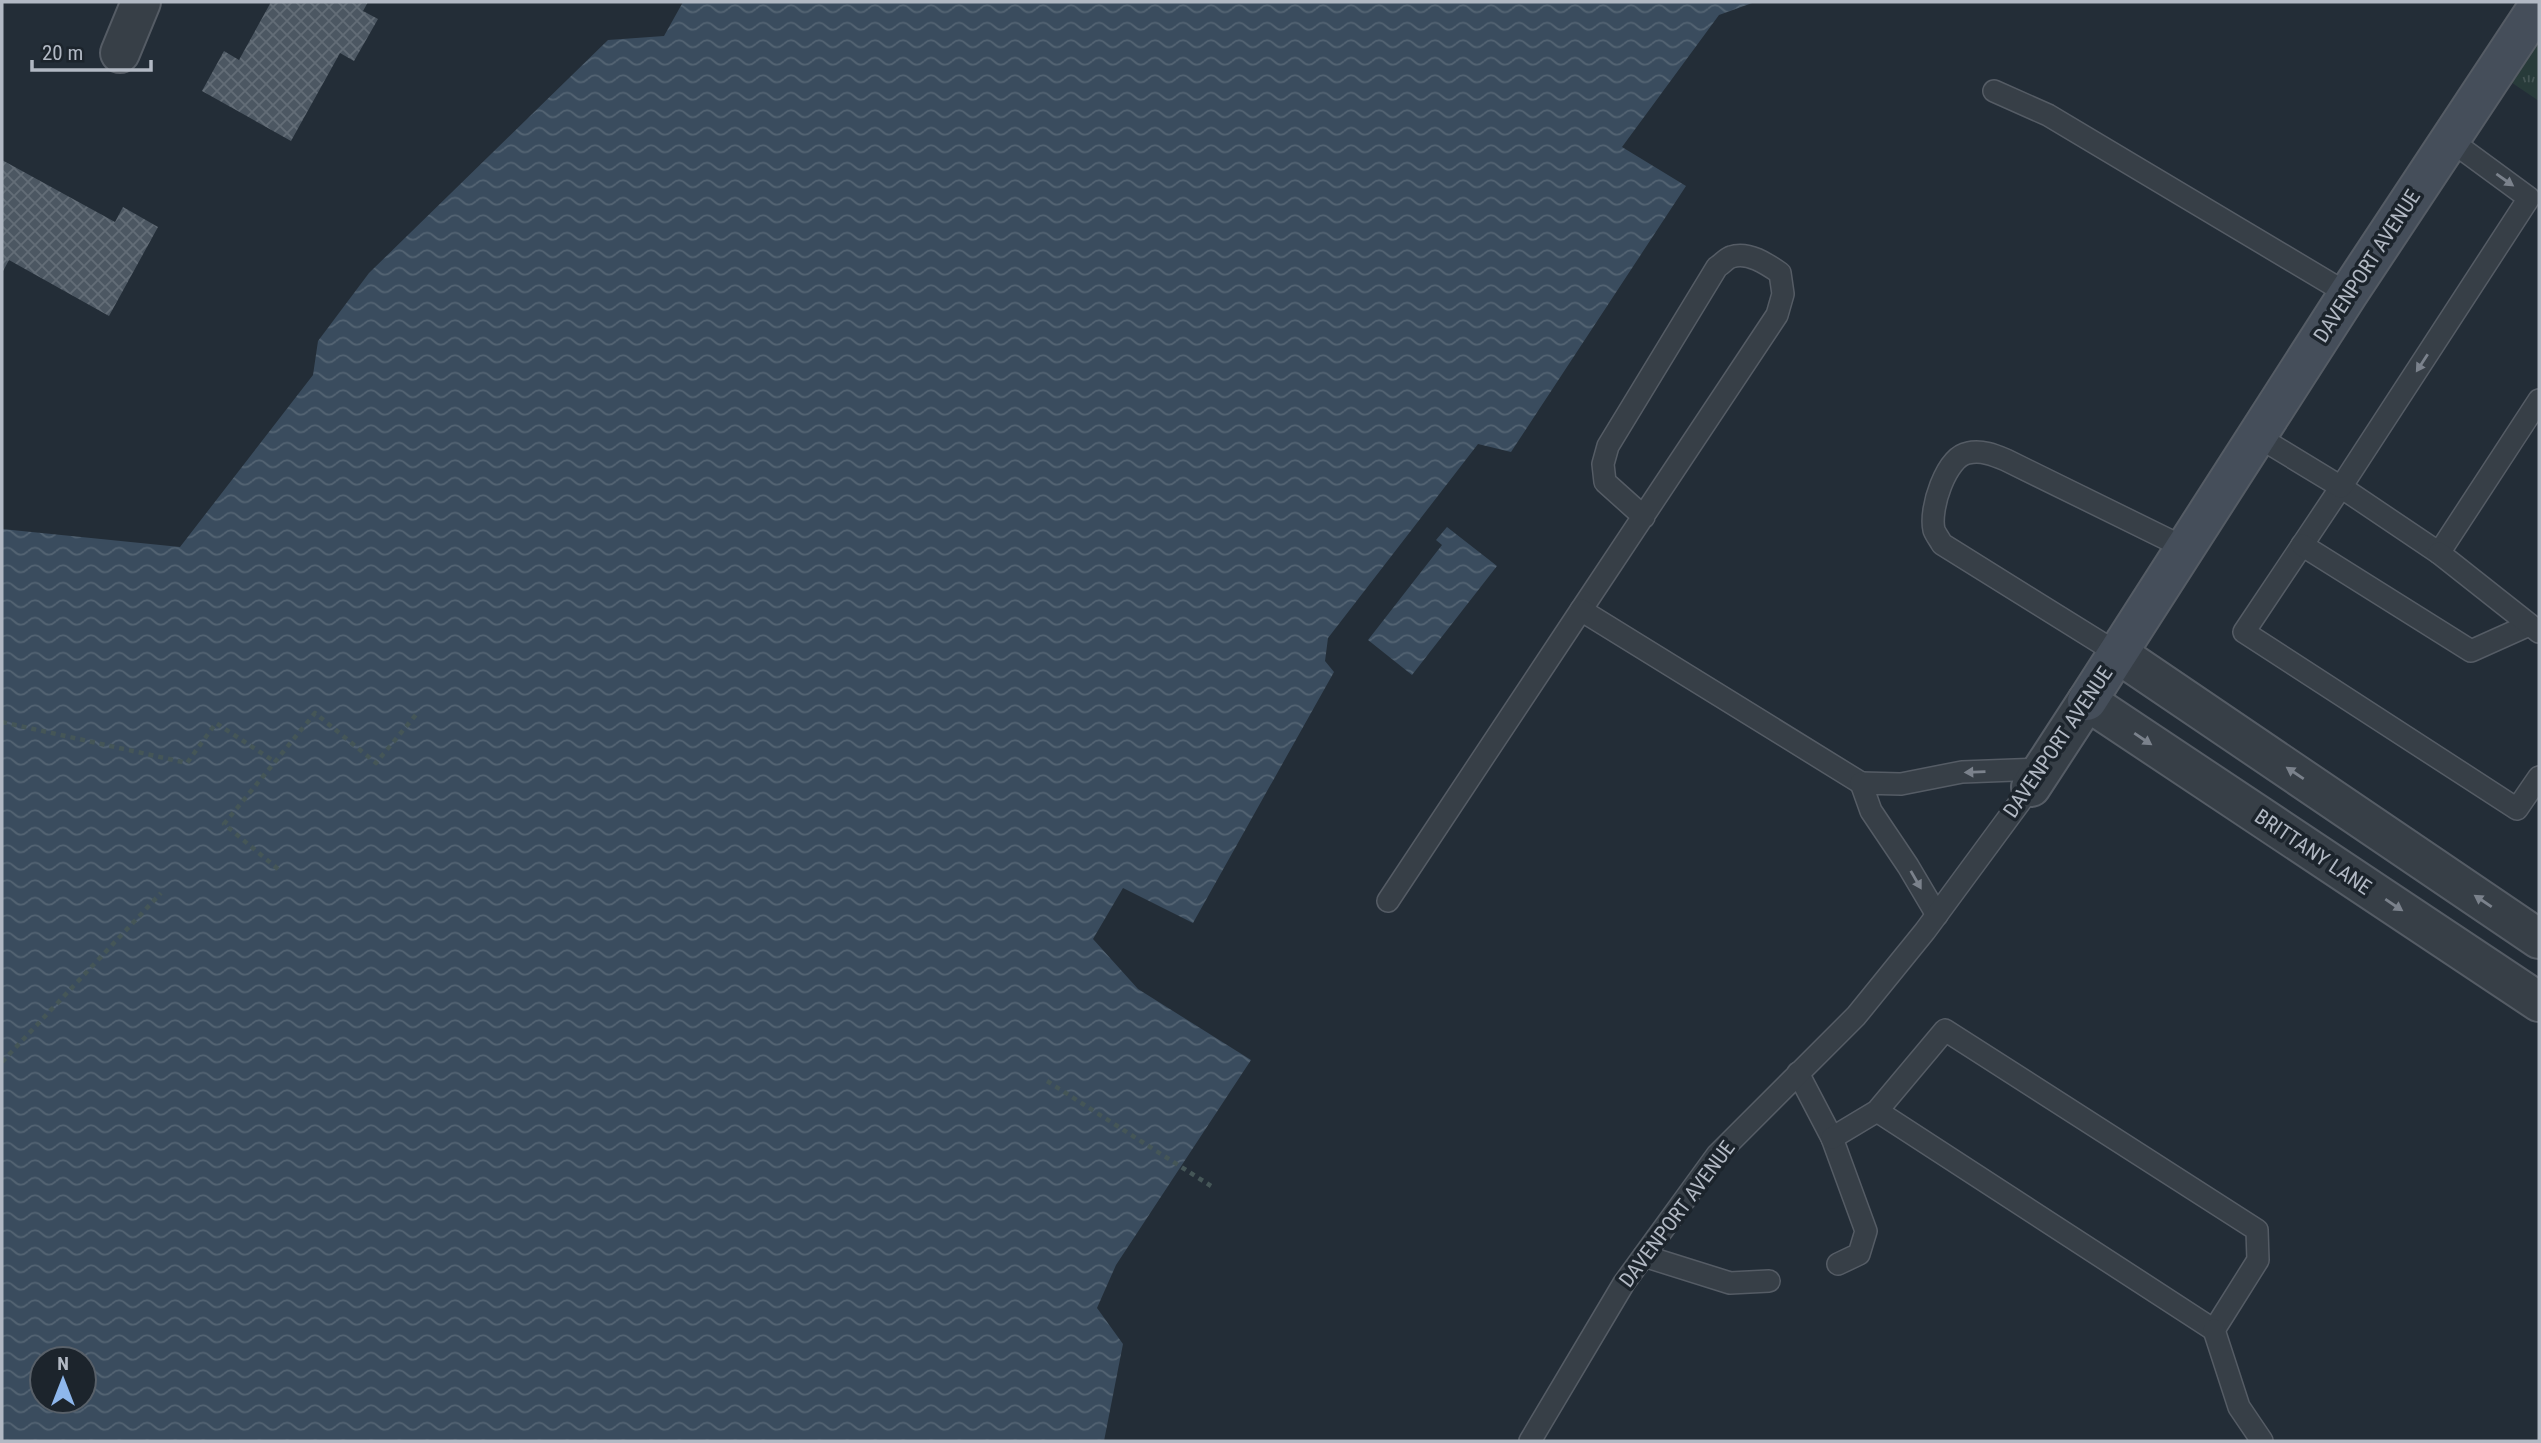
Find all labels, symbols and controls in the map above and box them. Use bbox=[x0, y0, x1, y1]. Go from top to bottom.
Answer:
scale bar bbox=[32, 28, 150, 72]
text: 20 m bbox=[42, 41, 83, 65]
one-way arrow bbox=[2496, 173, 2514, 187]
street label: DAVENPORT AVENUE bbox=[2309, 185, 2425, 347]
one-way arrow bbox=[2415, 353, 2428, 373]
street label: DAVENPORT AVENUE bbox=[1999, 662, 2117, 822]
one-way arrow bbox=[2134, 732, 2153, 745]
one-way arrow bbox=[1964, 766, 1986, 777]
one-way arrow bbox=[2285, 767, 2304, 780]
street label: BRITTANY LANE bbox=[2250, 804, 2376, 900]
one-way arrow bbox=[1910, 870, 1922, 889]
one-way arrow bbox=[2474, 894, 2492, 908]
one-way arrow bbox=[2384, 899, 2404, 912]
street label: DAVENPORT AVENUE bbox=[1614, 1136, 1740, 1292]
north arrow bbox=[28, 1345, 98, 1415]
text: N bbox=[57, 1352, 69, 1375]

